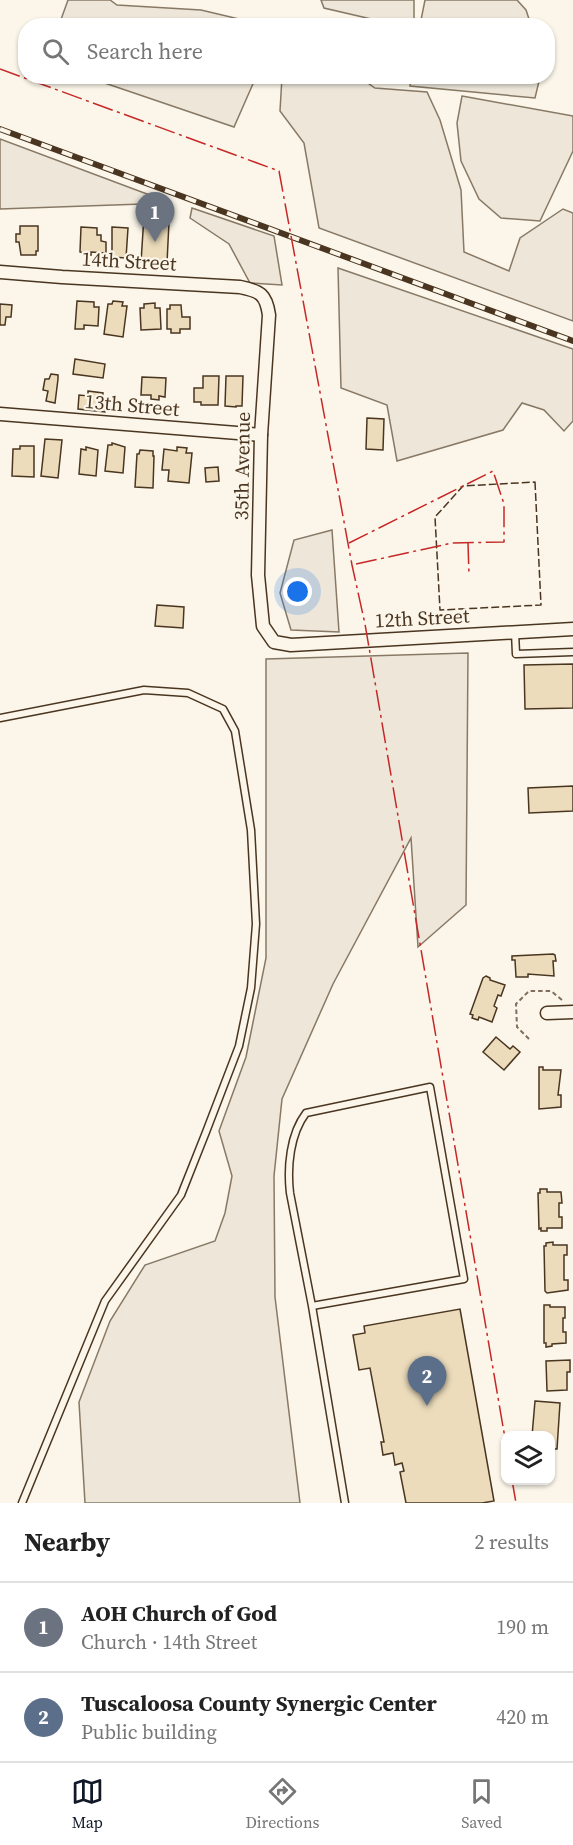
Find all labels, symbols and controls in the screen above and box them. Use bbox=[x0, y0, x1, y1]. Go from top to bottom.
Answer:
search box bbox=[18, 18, 555, 84]
icon: search bbox=[39, 35, 72, 68]
text: Search here bbox=[87, 36, 203, 66]
pin: 1 bbox=[136, 192, 174, 242]
street label: 14th Street bbox=[81, 245, 178, 277]
street label: 13th Street bbox=[84, 387, 181, 423]
street label: 35th Avenue bbox=[227, 411, 257, 521]
your location bbox=[283, 577, 312, 606]
street label: 12th Street bbox=[374, 602, 471, 634]
pin: 2 bbox=[408, 1356, 446, 1406]
map controls bbox=[501, 1431, 555, 1485]
button: layers bbox=[501, 1431, 555, 1485]
text: Nearby bbox=[24, 1524, 110, 1560]
text: 2 results bbox=[474, 1528, 549, 1556]
text: AOH Church of God bbox=[81, 1598, 277, 1628]
text: 1 bbox=[38, 1613, 49, 1641]
text: 190 m bbox=[496, 1613, 549, 1641]
text: Church · 14th Street bbox=[81, 1628, 257, 1656]
text: Tuscaloosa County Synergic Center bbox=[81, 1688, 437, 1718]
text: 2 bbox=[38, 1703, 49, 1731]
text: 420 m bbox=[496, 1703, 549, 1731]
text: Public building bbox=[81, 1718, 217, 1746]
tab: Map bbox=[71, 1775, 104, 1833]
tab: Directions bbox=[245, 1775, 320, 1833]
tab: Saved bbox=[461, 1775, 502, 1833]

